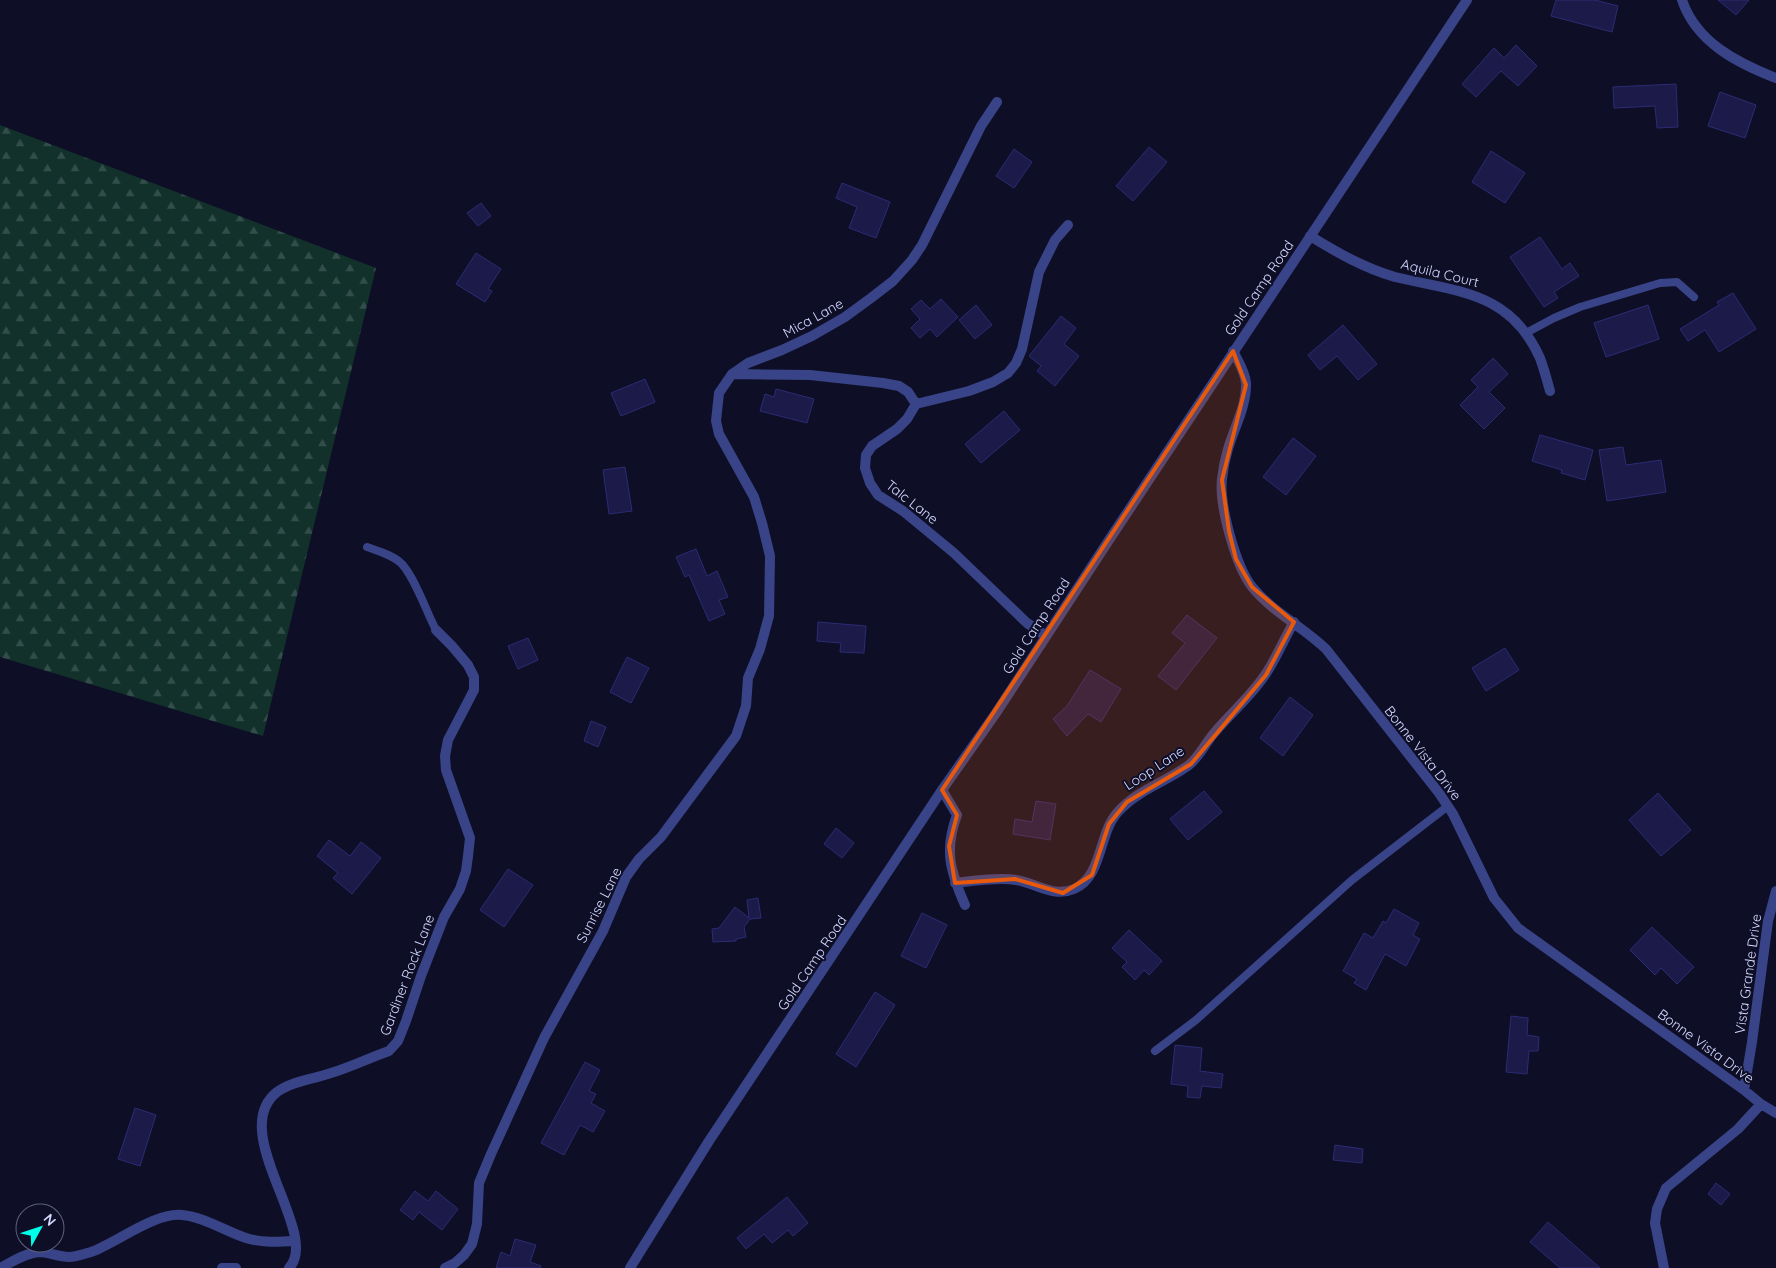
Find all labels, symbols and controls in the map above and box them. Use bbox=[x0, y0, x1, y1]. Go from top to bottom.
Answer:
street label: Gold Camp Road bbox=[1220, 237, 1298, 339]
street label: Aquila Court bbox=[1399, 255, 1481, 291]
street label: Mica Lane bbox=[780, 294, 846, 342]
street label: Talc Lane bbox=[882, 476, 942, 528]
street label: Gold Camp Road bbox=[998, 575, 1074, 677]
street label: Bonne Vista Drive bbox=[1380, 702, 1466, 804]
street label: Loop Lane bbox=[1120, 742, 1188, 794]
street label: Sunrise Lane bbox=[572, 864, 626, 946]
street label: Gardiner Rock Lane bbox=[376, 912, 438, 1038]
street label: Gold Camp Road bbox=[773, 912, 851, 1014]
street label: Vista Grande Drive bbox=[1731, 913, 1765, 1035]
street label: Bonne Vista Drive bbox=[1654, 1005, 1758, 1087]
north arrow bbox=[15, 1203, 65, 1253]
text: N bbox=[40, 1210, 60, 1229]

